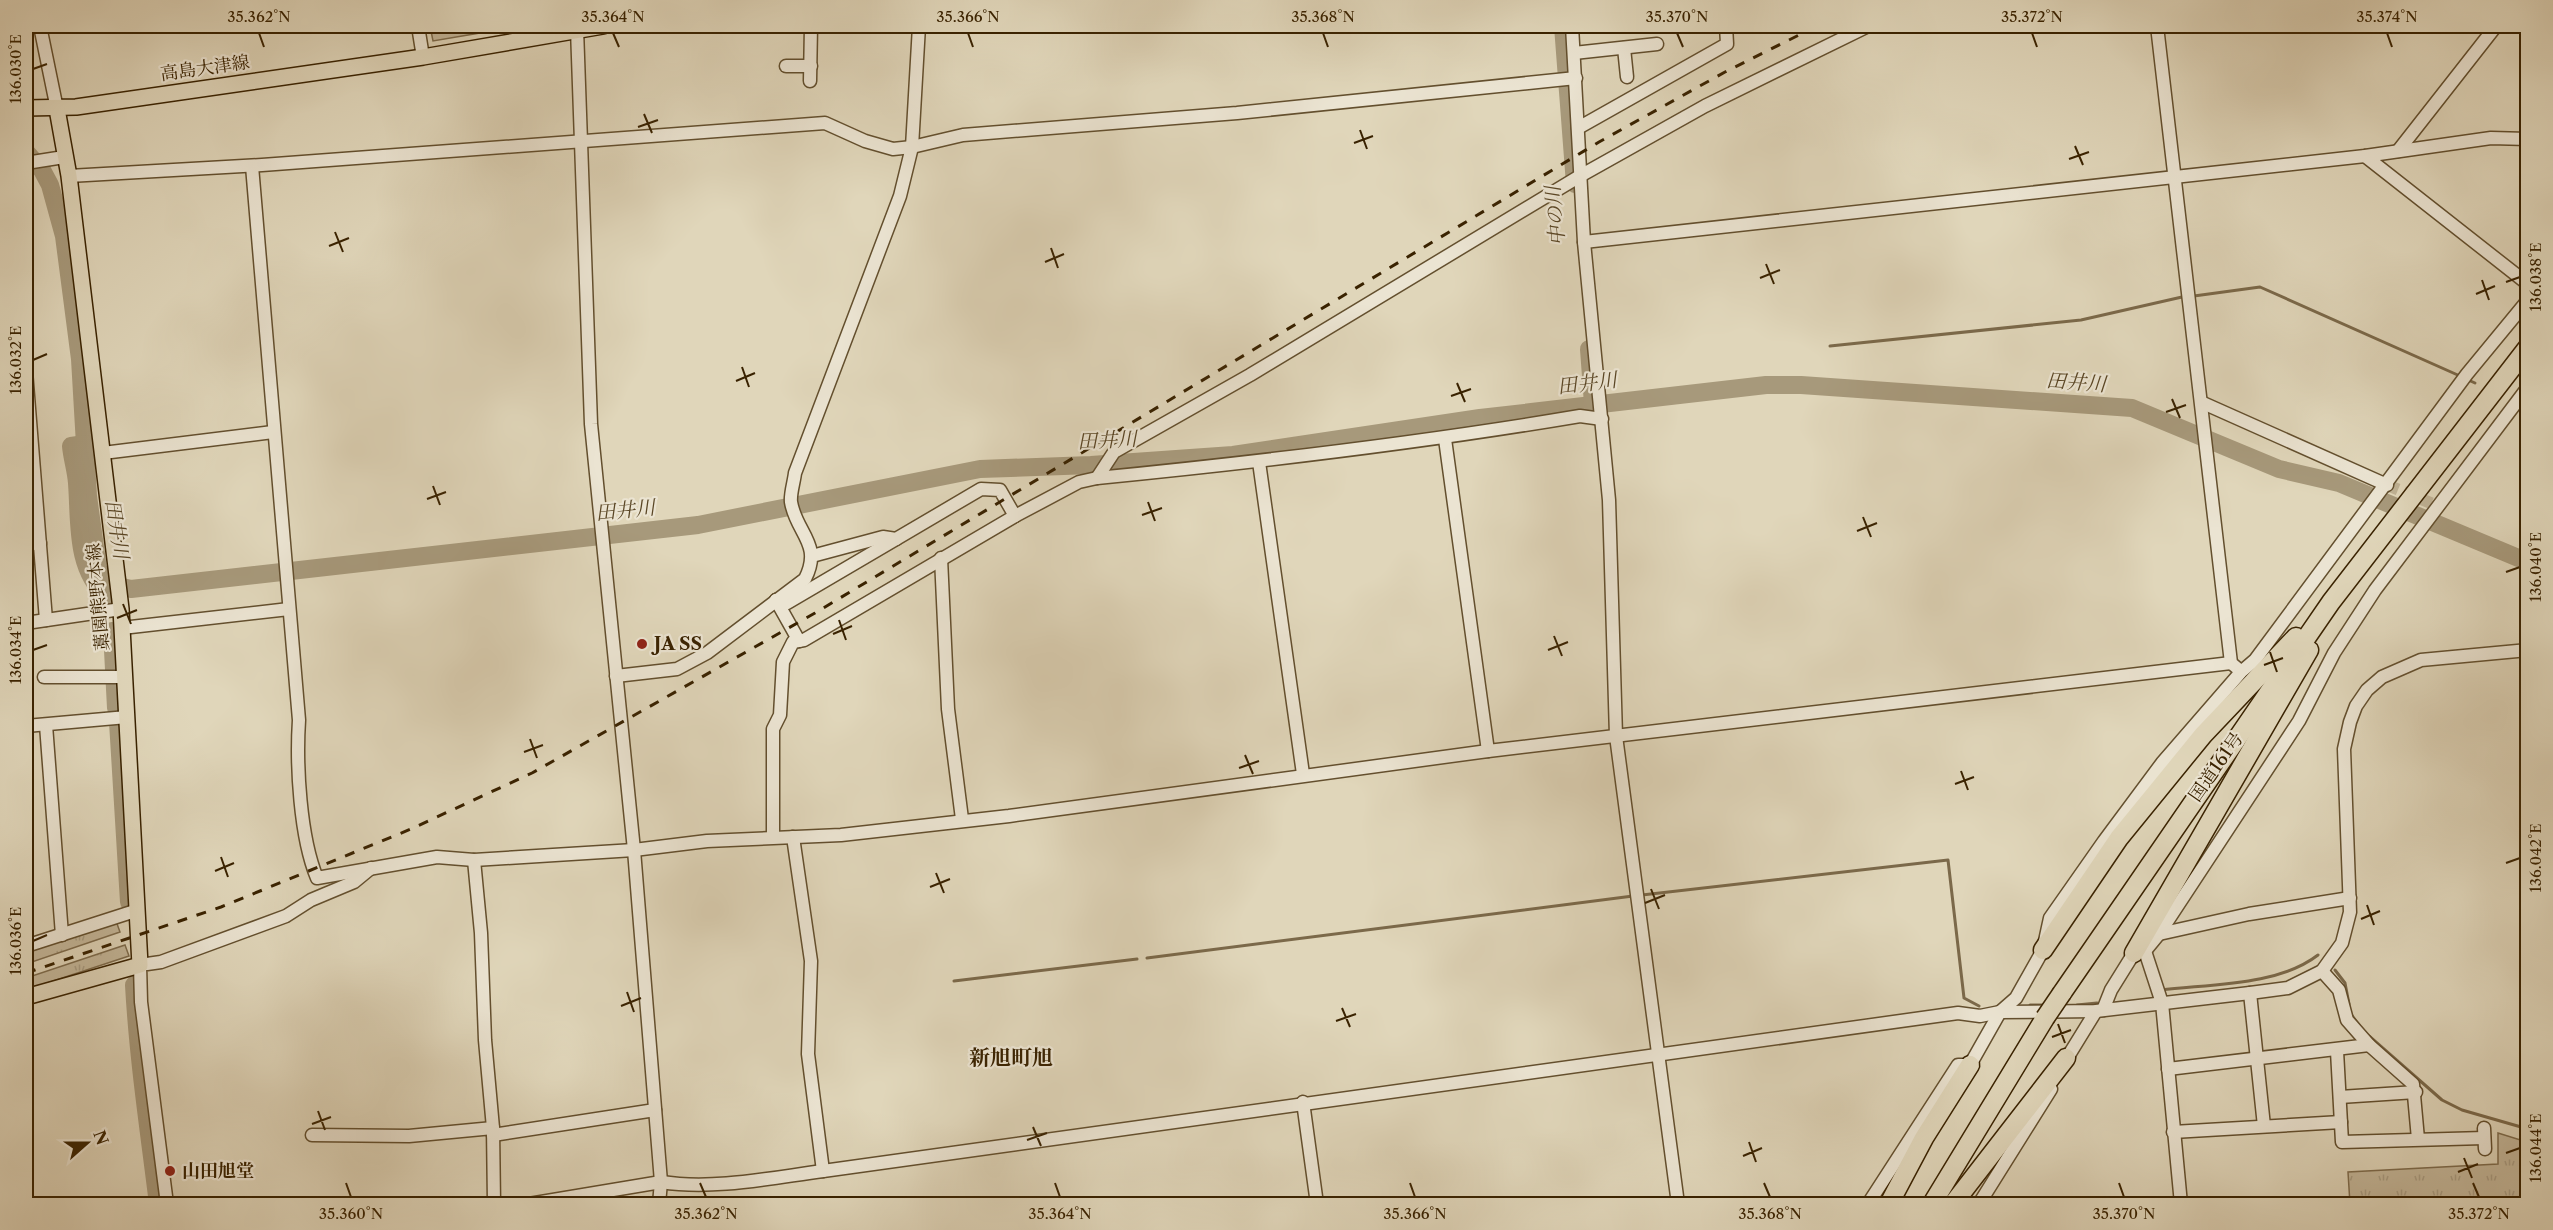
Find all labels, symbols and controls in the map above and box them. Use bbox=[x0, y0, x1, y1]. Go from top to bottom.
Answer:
text: 35.362°N bbox=[227, 7, 291, 26]
text: 35.364°N bbox=[581, 7, 645, 26]
text: 35.366°N bbox=[936, 7, 1000, 26]
text: 35.368°N bbox=[1291, 7, 1355, 26]
text: 35.370°N bbox=[1646, 7, 1708, 26]
text: 35.372°N bbox=[2001, 7, 2063, 26]
text: 35.374°N bbox=[2356, 7, 2418, 26]
text: 136.030°E bbox=[6, 34, 25, 104]
street label: 高島大津線 bbox=[159, 51, 251, 85]
water label: 中の川 bbox=[1540, 183, 1570, 247]
text: 136.038°E bbox=[2526, 242, 2545, 312]
text: 136.032°E bbox=[6, 326, 25, 394]
water label: 田井川 bbox=[1556, 367, 1620, 399]
water label: 田井川 bbox=[2045, 368, 2109, 396]
water label: 田井川 bbox=[1076, 426, 1140, 454]
water label: 田井川 bbox=[594, 495, 658, 525]
water label: 田井川 bbox=[100, 497, 134, 562]
text: 136.040°E bbox=[2526, 532, 2545, 602]
street label: 藁園熊野本線 bbox=[82, 542, 114, 652]
text: 136.034°E bbox=[6, 616, 25, 684]
place label: JA SS bbox=[651, 633, 702, 655]
marker: JA SS bbox=[635, 637, 649, 651]
street label: 国道161号 bbox=[2184, 728, 2248, 806]
text: 136.042°E bbox=[2526, 823, 2545, 893]
text: 136.036°E bbox=[6, 907, 25, 975]
district label: 新旭町旭 bbox=[969, 1045, 1053, 1070]
north arrow bbox=[57, 1113, 117, 1173]
text: 136.044°E bbox=[2526, 1113, 2545, 1183]
text: N bbox=[89, 1128, 113, 1148]
place label: 山田旭堂 bbox=[182, 1160, 254, 1182]
marker: 山田旭堂 bbox=[163, 1164, 177, 1178]
text: 35.360°N bbox=[319, 1204, 383, 1223]
text: 35.362°N bbox=[674, 1204, 738, 1223]
text: 35.364°N bbox=[1028, 1204, 1092, 1223]
text: 35.366°N bbox=[1383, 1204, 1447, 1223]
text: 35.368°N bbox=[1738, 1204, 1802, 1223]
text: 35.370°N bbox=[2093, 1204, 2155, 1223]
text: 35.372°N bbox=[2448, 1204, 2510, 1223]

